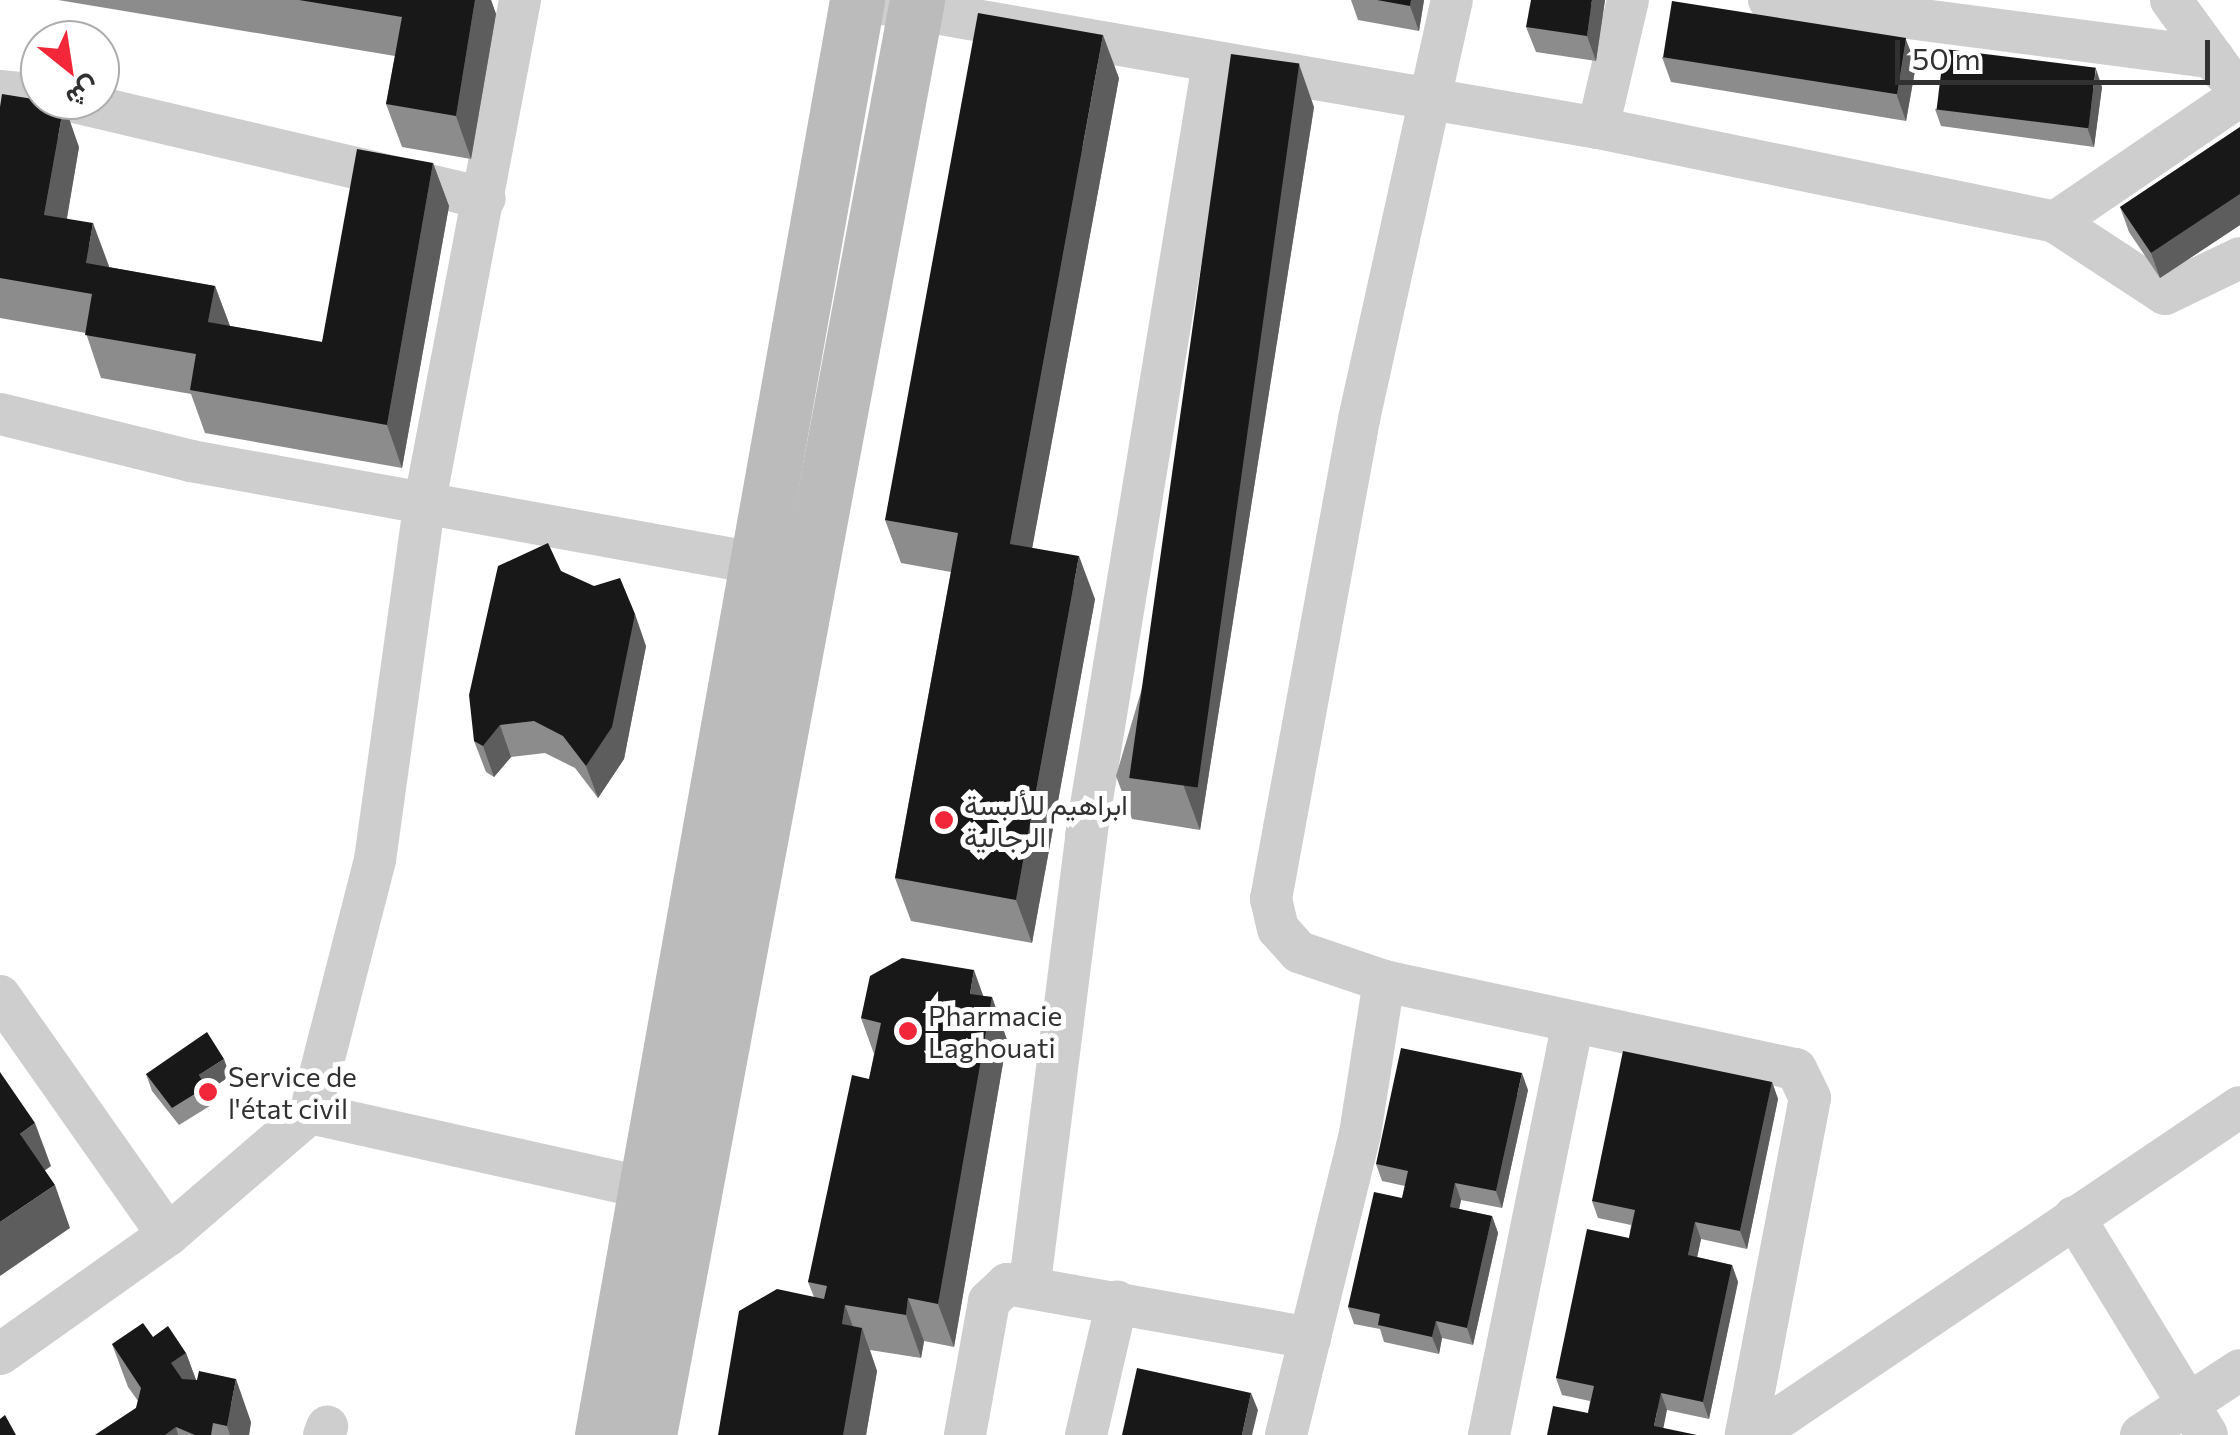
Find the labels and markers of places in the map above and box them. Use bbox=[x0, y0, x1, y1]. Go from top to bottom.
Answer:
place label: ابراهيم للألبسة الرجالية bbox=[964, 787, 1128, 853]
marker: ابراهيم للألبسة الرجالية bbox=[933, 809, 955, 831]
place label: Pharmacie Laghouati bbox=[928, 998, 1062, 1064]
marker: Pharmacie Laghouati bbox=[897, 1020, 919, 1042]
place label: Service de l'état civil bbox=[228, 1059, 357, 1125]
marker: Service de l'état civil bbox=[197, 1081, 219, 1103]

